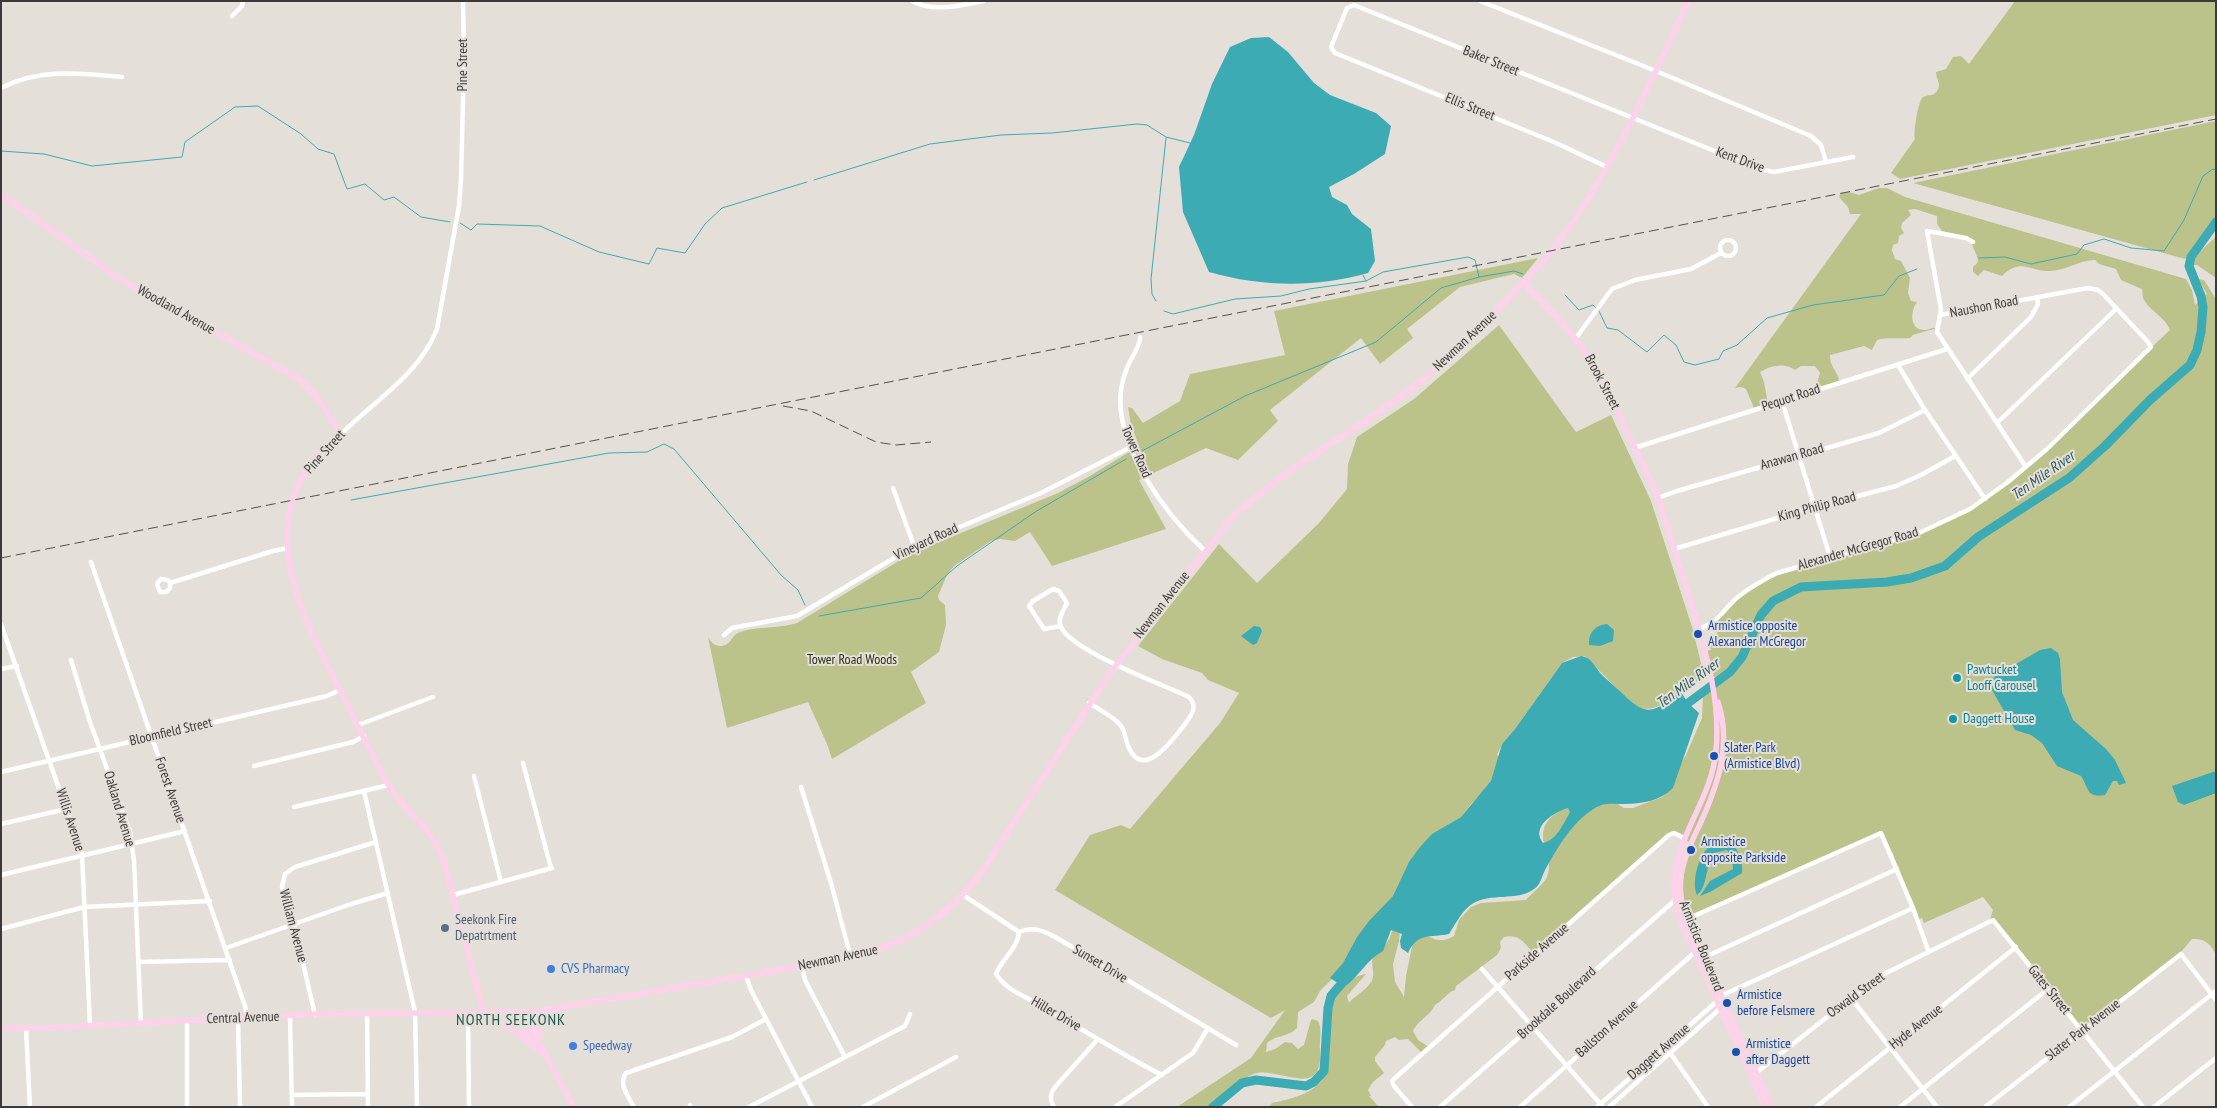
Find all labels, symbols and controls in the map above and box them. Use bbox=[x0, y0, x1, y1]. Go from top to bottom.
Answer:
street label: Pine Street bbox=[455, 38, 471, 92]
street label: Baker Street bbox=[1460, 42, 1522, 80]
street label: Ellis Street bbox=[1443, 89, 1497, 125]
street label: Kent Drive bbox=[1713, 143, 1767, 177]
street label: Woodland Avenue bbox=[134, 282, 218, 338]
street label: Naushon Road bbox=[1948, 292, 2020, 322]
street label: Newman Avenue bbox=[1430, 307, 1500, 375]
street label: Brook Street bbox=[1581, 352, 1623, 412]
street label: Pequot Road bbox=[1760, 381, 1822, 415]
street label: Tower Road bbox=[1117, 423, 1155, 481]
street label: Pine Street bbox=[301, 427, 349, 477]
street label: Anawan Road bbox=[1758, 440, 1826, 474]
water label: Ten Mile River bbox=[2008, 448, 2078, 504]
street label: King Philip Road bbox=[1776, 489, 1858, 525]
street label: Vineyard Road bbox=[891, 520, 961, 564]
street label: Alexander McGregor Road bbox=[1796, 524, 1920, 574]
street label: Newman Avenue bbox=[1131, 568, 1193, 642]
place label: Armistice opposite Alexander McGregor bbox=[1708, 618, 1806, 650]
marker: Armistice opposite Alexander McGregor bbox=[1692, 628, 1704, 640]
park label: Tower Road Woods bbox=[807, 652, 897, 668]
water label: Ten Mile River bbox=[1653, 655, 1723, 713]
place label: Pawtucket Looff Carousel bbox=[1967, 662, 2036, 694]
marker: Pawtucket Looff Carousel bbox=[1951, 672, 1963, 684]
place label: Daggett House bbox=[1963, 711, 2035, 727]
marker: Daggett House bbox=[1947, 713, 1959, 725]
street label: Bloomfield Street bbox=[128, 714, 214, 750]
place label: Slater Park (Armistice Blvd) bbox=[1724, 740, 1800, 772]
marker: Slater Park (Armistice Blvd) bbox=[1708, 750, 1720, 762]
street label: Forest Avenue bbox=[151, 755, 189, 825]
street label: Oakland Avenue bbox=[100, 769, 138, 849]
street label: Willis Avenue bbox=[52, 786, 88, 854]
place label: Armistice opposite Parkside bbox=[1701, 834, 1786, 866]
marker: Armistice opposite Parkside bbox=[1685, 844, 1697, 856]
street label: William Avenue bbox=[275, 888, 311, 964]
street label: Armistice Boulevard bbox=[1675, 898, 1727, 994]
place label: Seekonk Fire Depatrtment bbox=[455, 912, 517, 944]
street label: Parkside Avenue bbox=[1502, 920, 1572, 984]
marker: Seekonk Fire Depatrtment bbox=[439, 922, 451, 934]
street label: Newman Avenue bbox=[797, 941, 879, 975]
street label: Sunset Drive bbox=[1070, 941, 1130, 987]
place label: CVS Pharmacy bbox=[561, 961, 629, 977]
street label: Gates Street bbox=[2024, 962, 2074, 1018]
marker: CVS Pharmacy bbox=[545, 963, 557, 975]
street label: Brookdale Boulevard bbox=[1514, 963, 1600, 1043]
street label: Oswald Street bbox=[1824, 968, 1888, 1022]
place label: Armistice before Felsmere bbox=[1737, 987, 1815, 1020]
street label: Hiller Drive bbox=[1028, 993, 1084, 1035]
street label: Slater Park Avenue bbox=[2042, 996, 2124, 1064]
street label: Ballston Avenue bbox=[1572, 997, 1642, 1061]
marker: Armistice before Felsmere bbox=[1721, 997, 1733, 1009]
street label: Hyde Avenue bbox=[1886, 1001, 1946, 1053]
street label: Central Avenue bbox=[206, 1008, 280, 1028]
district label: NORTH SEEKONK bbox=[454, 1010, 568, 1030]
street label: Daggett Avenue bbox=[1624, 1020, 1694, 1084]
place label: Armistice after Daggett bbox=[1746, 1036, 1810, 1068]
place label: Speedway bbox=[583, 1038, 632, 1054]
marker: Speedway bbox=[567, 1040, 579, 1052]
marker: Armistice after Daggett bbox=[1730, 1046, 1742, 1058]

